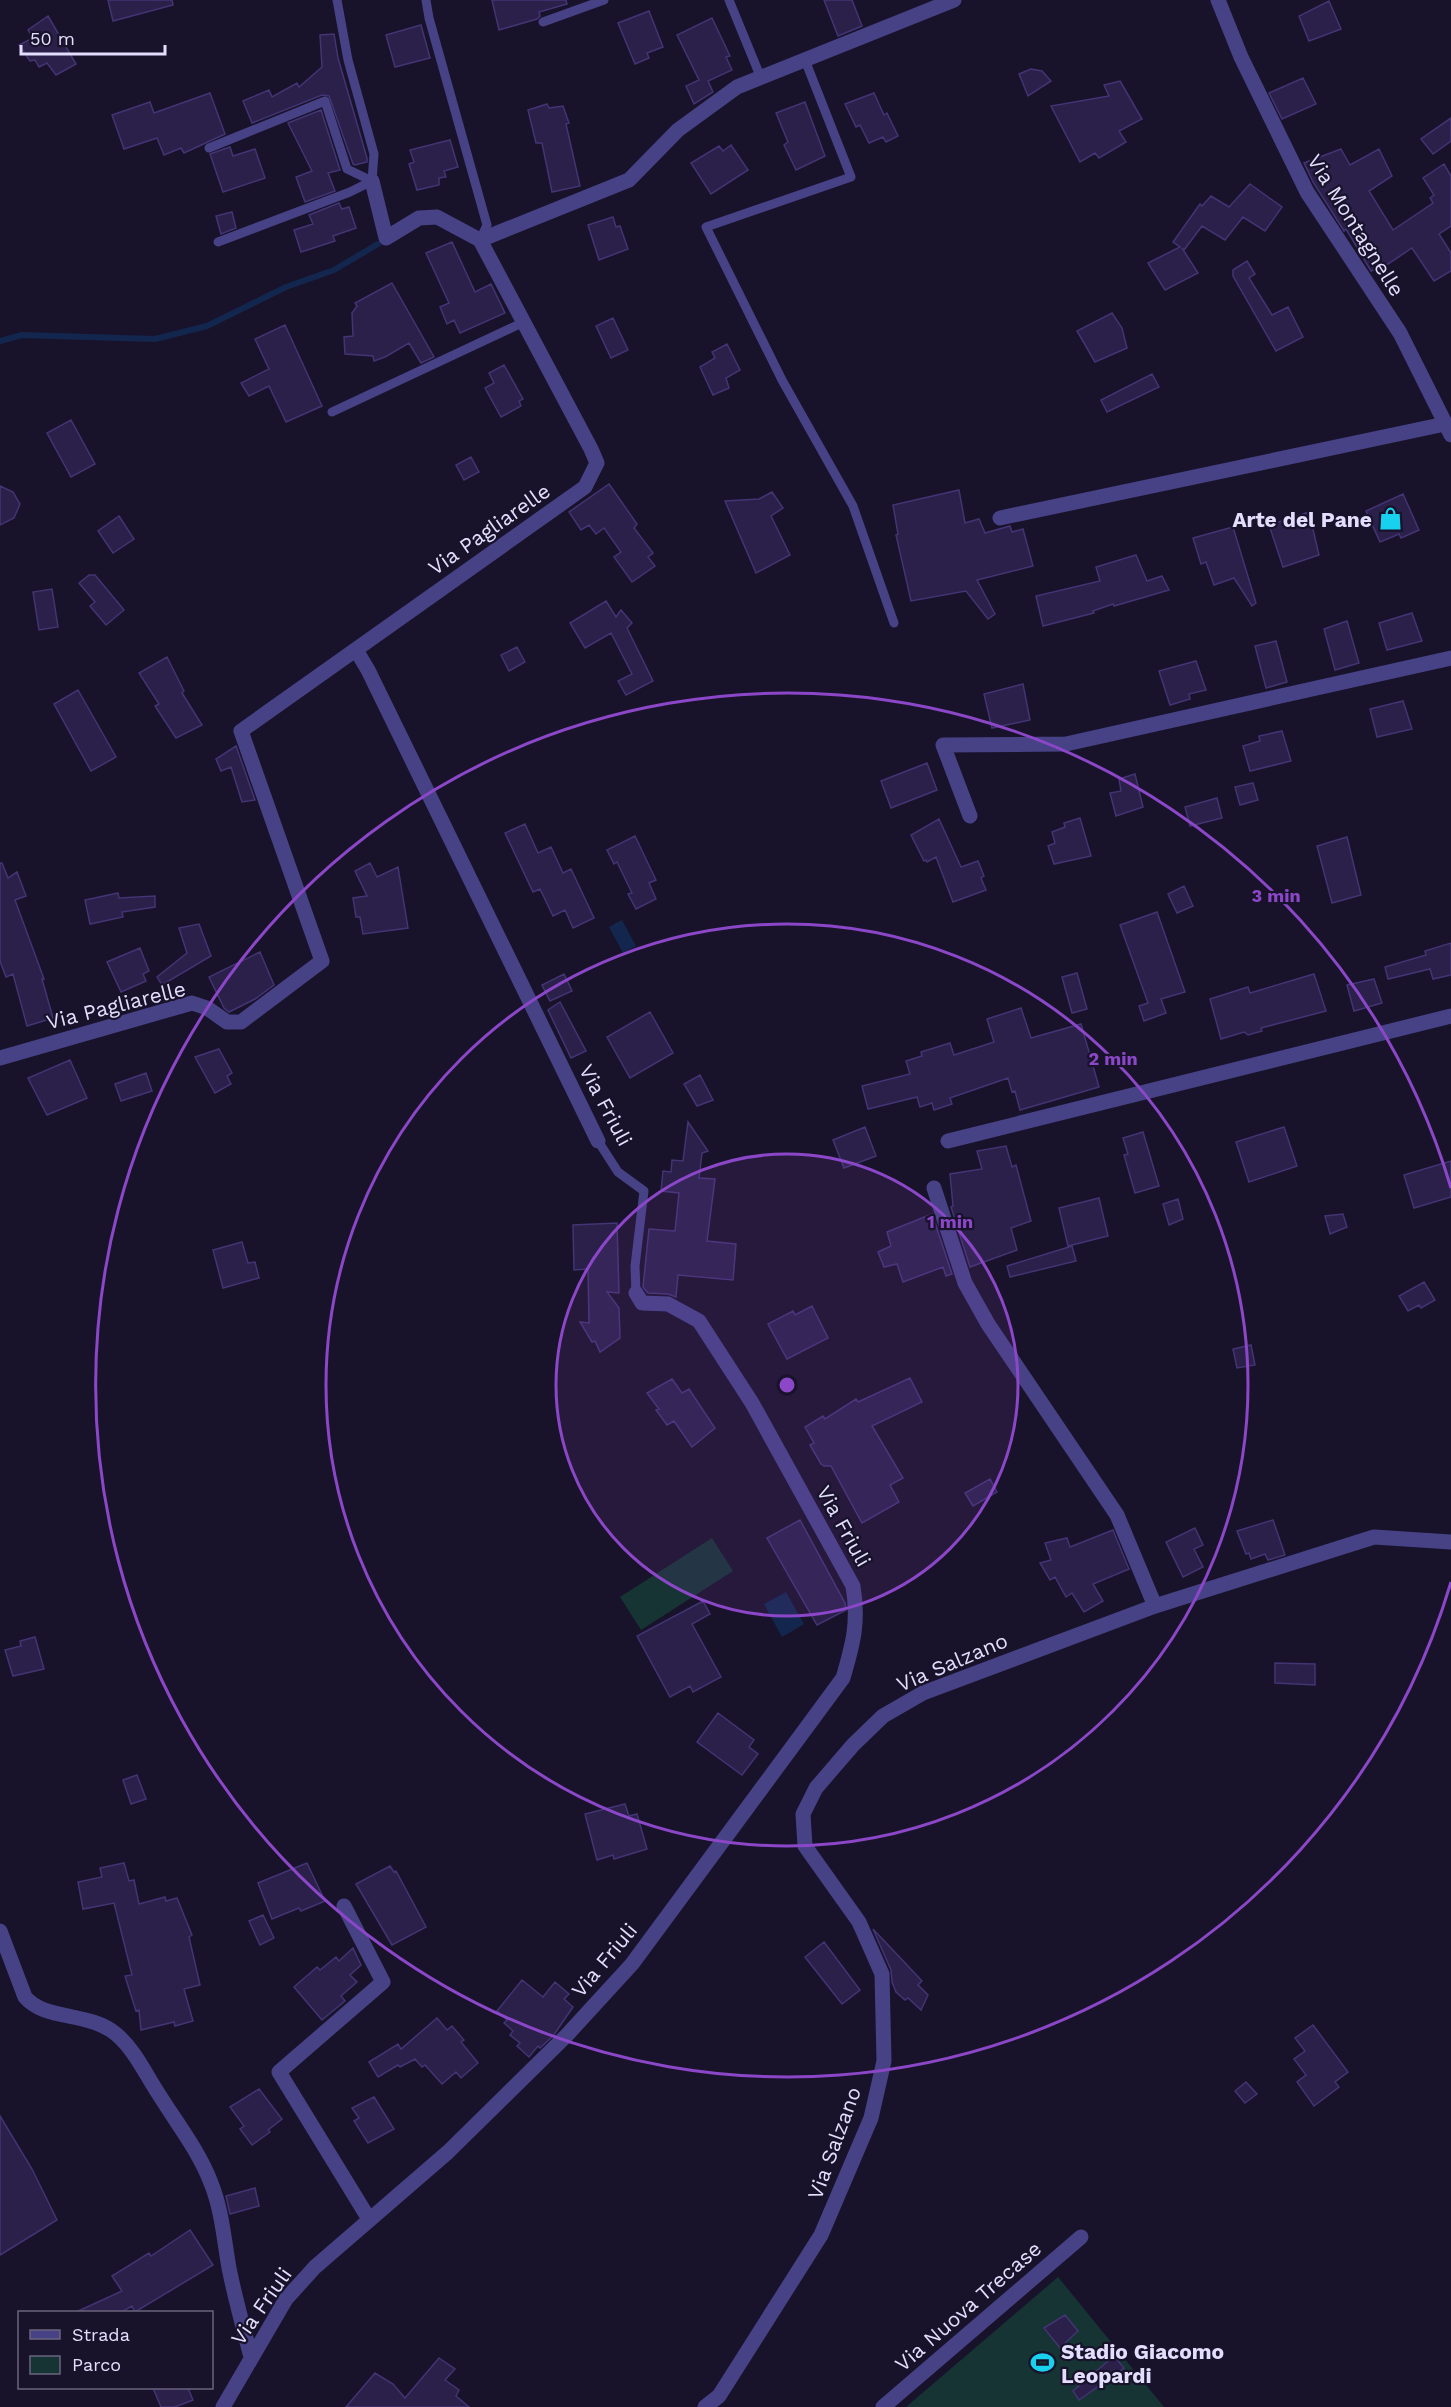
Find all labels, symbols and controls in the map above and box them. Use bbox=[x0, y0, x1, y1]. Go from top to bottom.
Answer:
scale bar bbox=[21, 18, 165, 56]
text: 50 m bbox=[30, 28, 75, 49]
street label: Via Montagnelle bbox=[1302, 149, 1410, 301]
street label: Via Pagliarelle bbox=[423, 478, 555, 580]
shop icon: Arte del Pane bbox=[1377, 506, 1403, 532]
place label: Arte del Pane bbox=[1232, 507, 1372, 532]
text: 3 min bbox=[1251, 885, 1301, 906]
street label: Via Pagliarelle bbox=[44, 976, 188, 1034]
text: 2 min bbox=[1088, 1048, 1138, 1069]
street label: Via Friuli bbox=[574, 1060, 638, 1150]
text: 1 min bbox=[927, 1211, 973, 1232]
centre of rings bbox=[777, 1375, 797, 1395]
street label: Via Friuli bbox=[812, 1481, 876, 1571]
street label: Via Salzano bbox=[893, 1627, 1011, 1697]
street label: Via Friuli bbox=[566, 1918, 642, 2002]
street label: Via Salzano bbox=[802, 2083, 866, 2203]
street label: Via Nuova Trecase bbox=[890, 2236, 1046, 2376]
street label: Via Friuli bbox=[225, 2262, 297, 2350]
legend bbox=[18, 2311, 213, 2389]
text: Strada bbox=[72, 2324, 130, 2345]
place label: Stadio Giacomo Leopardi bbox=[1061, 2339, 1224, 2388]
sports icon: Stadio Giacomo Leopardi bbox=[1030, 2350, 1056, 2376]
text: Parco bbox=[72, 2354, 121, 2375]

